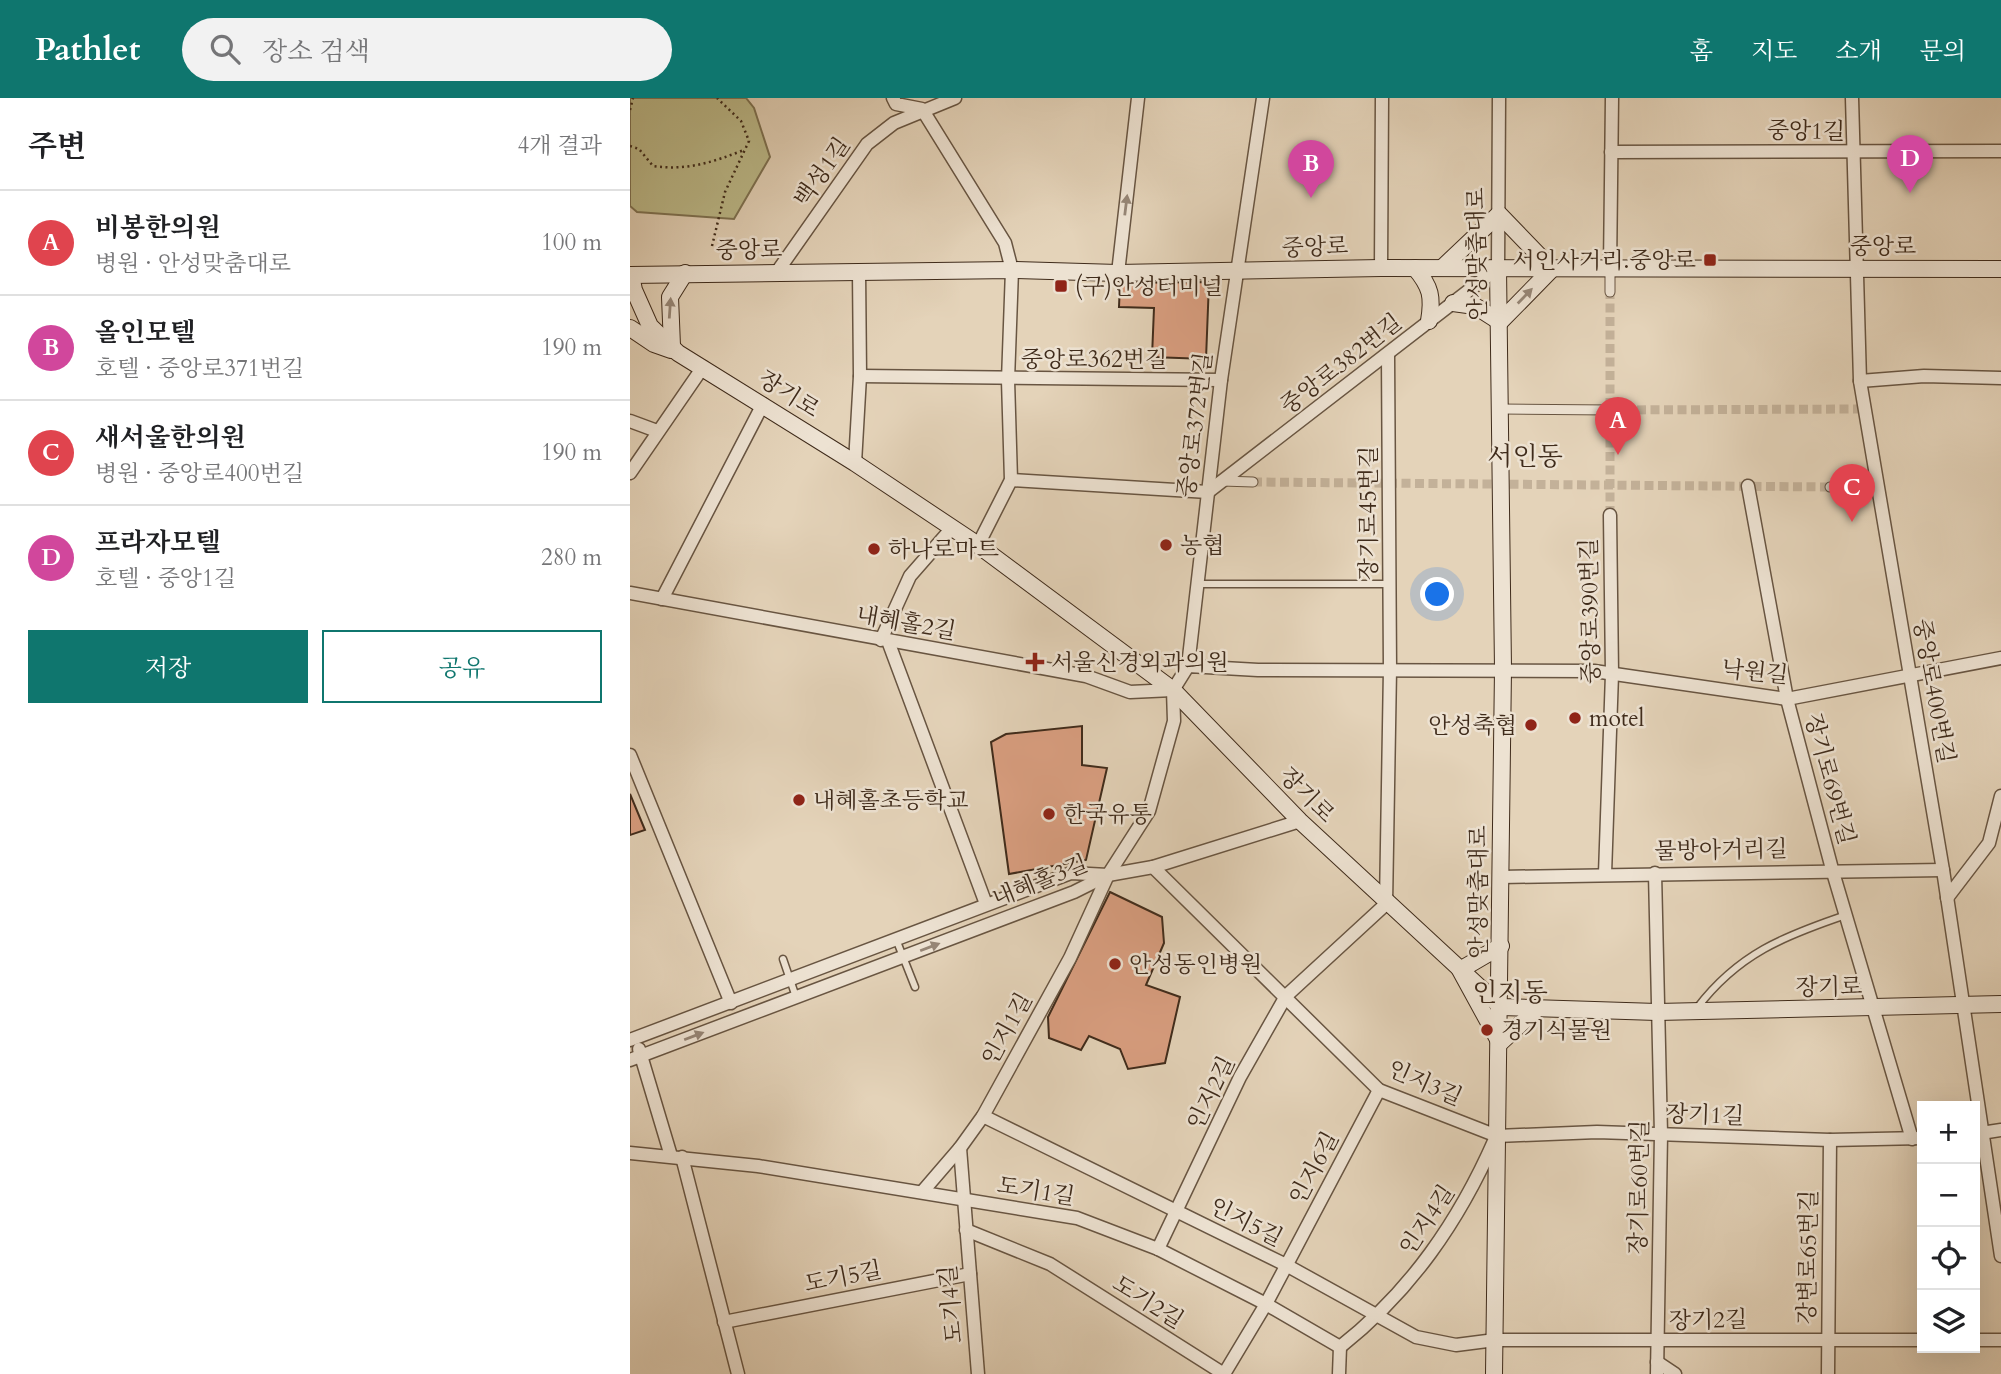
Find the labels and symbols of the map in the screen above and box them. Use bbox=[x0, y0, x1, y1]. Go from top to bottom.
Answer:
street label: 중앙1길 bbox=[1767, 115, 1845, 147]
street label: 백성1길 bbox=[787, 131, 857, 213]
pin: D bbox=[1887, 135, 1933, 193]
pin: B bbox=[1288, 140, 1334, 198]
street label: 안성맞춤대로 bbox=[1460, 187, 1494, 321]
one-way arrow bbox=[1120, 194, 1131, 216]
street label: 중앙로 bbox=[1281, 230, 1349, 264]
street label: 중앙로 bbox=[1850, 231, 1916, 262]
street label: 중앙로 bbox=[715, 234, 783, 266]
place label: 서인사거리.중앙로 bbox=[1512, 245, 1696, 276]
marker: 서인사거리.중앙로 bbox=[1702, 252, 1718, 268]
place label: (구)안성터미널 bbox=[1075, 271, 1223, 302]
marker: (구)안성터미널 bbox=[1053, 278, 1069, 294]
one-way arrow bbox=[1516, 288, 1532, 305]
one-way arrow bbox=[665, 297, 676, 319]
street label: 중앙로382번길 bbox=[1274, 307, 1408, 421]
street label: 중앙로362번길 bbox=[1021, 344, 1167, 375]
street label: 중앙로372번길 bbox=[1171, 350, 1219, 500]
street label: 장기로 bbox=[753, 363, 825, 425]
pin: A bbox=[1595, 397, 1641, 455]
district label: 서인동 bbox=[1487, 439, 1563, 474]
street label: 장기로45번길 bbox=[1353, 446, 1384, 580]
pin: C bbox=[1829, 464, 1875, 522]
place label: 농협 bbox=[1180, 530, 1224, 561]
place label: 하나로마트 bbox=[888, 534, 999, 565]
marker: 농협 bbox=[1158, 537, 1174, 553]
street label: 중앙로390번길 bbox=[1573, 538, 1607, 684]
marker: 하나로마트 bbox=[866, 541, 882, 557]
your location bbox=[1420, 577, 1454, 611]
street label: 내혜홀2길 bbox=[854, 599, 958, 647]
street label: 중앙로400번길 bbox=[1906, 616, 1962, 766]
place label: 서울신경외과의원 bbox=[1051, 647, 1229, 678]
marker: 서울신경외과의원 bbox=[1025, 652, 1045, 672]
street label: 낙원길 bbox=[1720, 653, 1790, 691]
place label: motel bbox=[1589, 703, 1645, 734]
place label: 안성축협 bbox=[1428, 710, 1517, 741]
marker: motel bbox=[1567, 710, 1583, 726]
street label: 장기로69번길 bbox=[1798, 710, 1862, 848]
marker: 안성축협 bbox=[1523, 717, 1539, 733]
street label: 장기로 bbox=[1272, 760, 1342, 830]
place label: 내혜홀초등학교 bbox=[813, 785, 969, 816]
marker: 내혜홀초등학교 bbox=[791, 792, 807, 808]
place label: 한국유통 bbox=[1063, 799, 1152, 830]
marker: 한국유통 bbox=[1041, 806, 1057, 822]
street label: 안성맞춤대로 bbox=[1463, 825, 1494, 959]
street label: 물방아거리길 bbox=[1654, 833, 1788, 867]
street label: 내혜홀3길 bbox=[988, 848, 1092, 914]
one-way arrow bbox=[919, 941, 940, 952]
place label: 안성동인병원 bbox=[1129, 949, 1262, 980]
marker: 안성동인병원 bbox=[1107, 956, 1123, 972]
street label: 장기로 bbox=[1795, 971, 1863, 1003]
district label: 인지동 bbox=[1472, 975, 1548, 1010]
street label: 인지1길 bbox=[974, 987, 1040, 1071]
place label: 경기식물원 bbox=[1501, 1015, 1612, 1046]
marker: 경기식물원 bbox=[1479, 1022, 1495, 1038]
one-way arrow bbox=[683, 1030, 704, 1041]
street label: 인지2길 bbox=[1180, 1051, 1242, 1135]
street label: 인지3길 bbox=[1383, 1053, 1467, 1113]
street label: 장기1길 bbox=[1665, 1098, 1745, 1132]
street label: 장기로60번길 bbox=[1622, 1119, 1656, 1255]
street label: 인지6길 bbox=[1282, 1126, 1346, 1210]
street label: 도기1길 bbox=[995, 1170, 1077, 1212]
street label: 인지4길 bbox=[1392, 1179, 1462, 1261]
street label: 강변로65번길 bbox=[1791, 1189, 1825, 1325]
street label: 인지5길 bbox=[1204, 1190, 1288, 1254]
street label: 도기5길 bbox=[802, 1254, 884, 1300]
street label: 도기4길 bbox=[932, 1264, 970, 1344]
street label: 도기2길 bbox=[1107, 1268, 1189, 1336]
street label: 장기2길 bbox=[1669, 1304, 1747, 1336]

